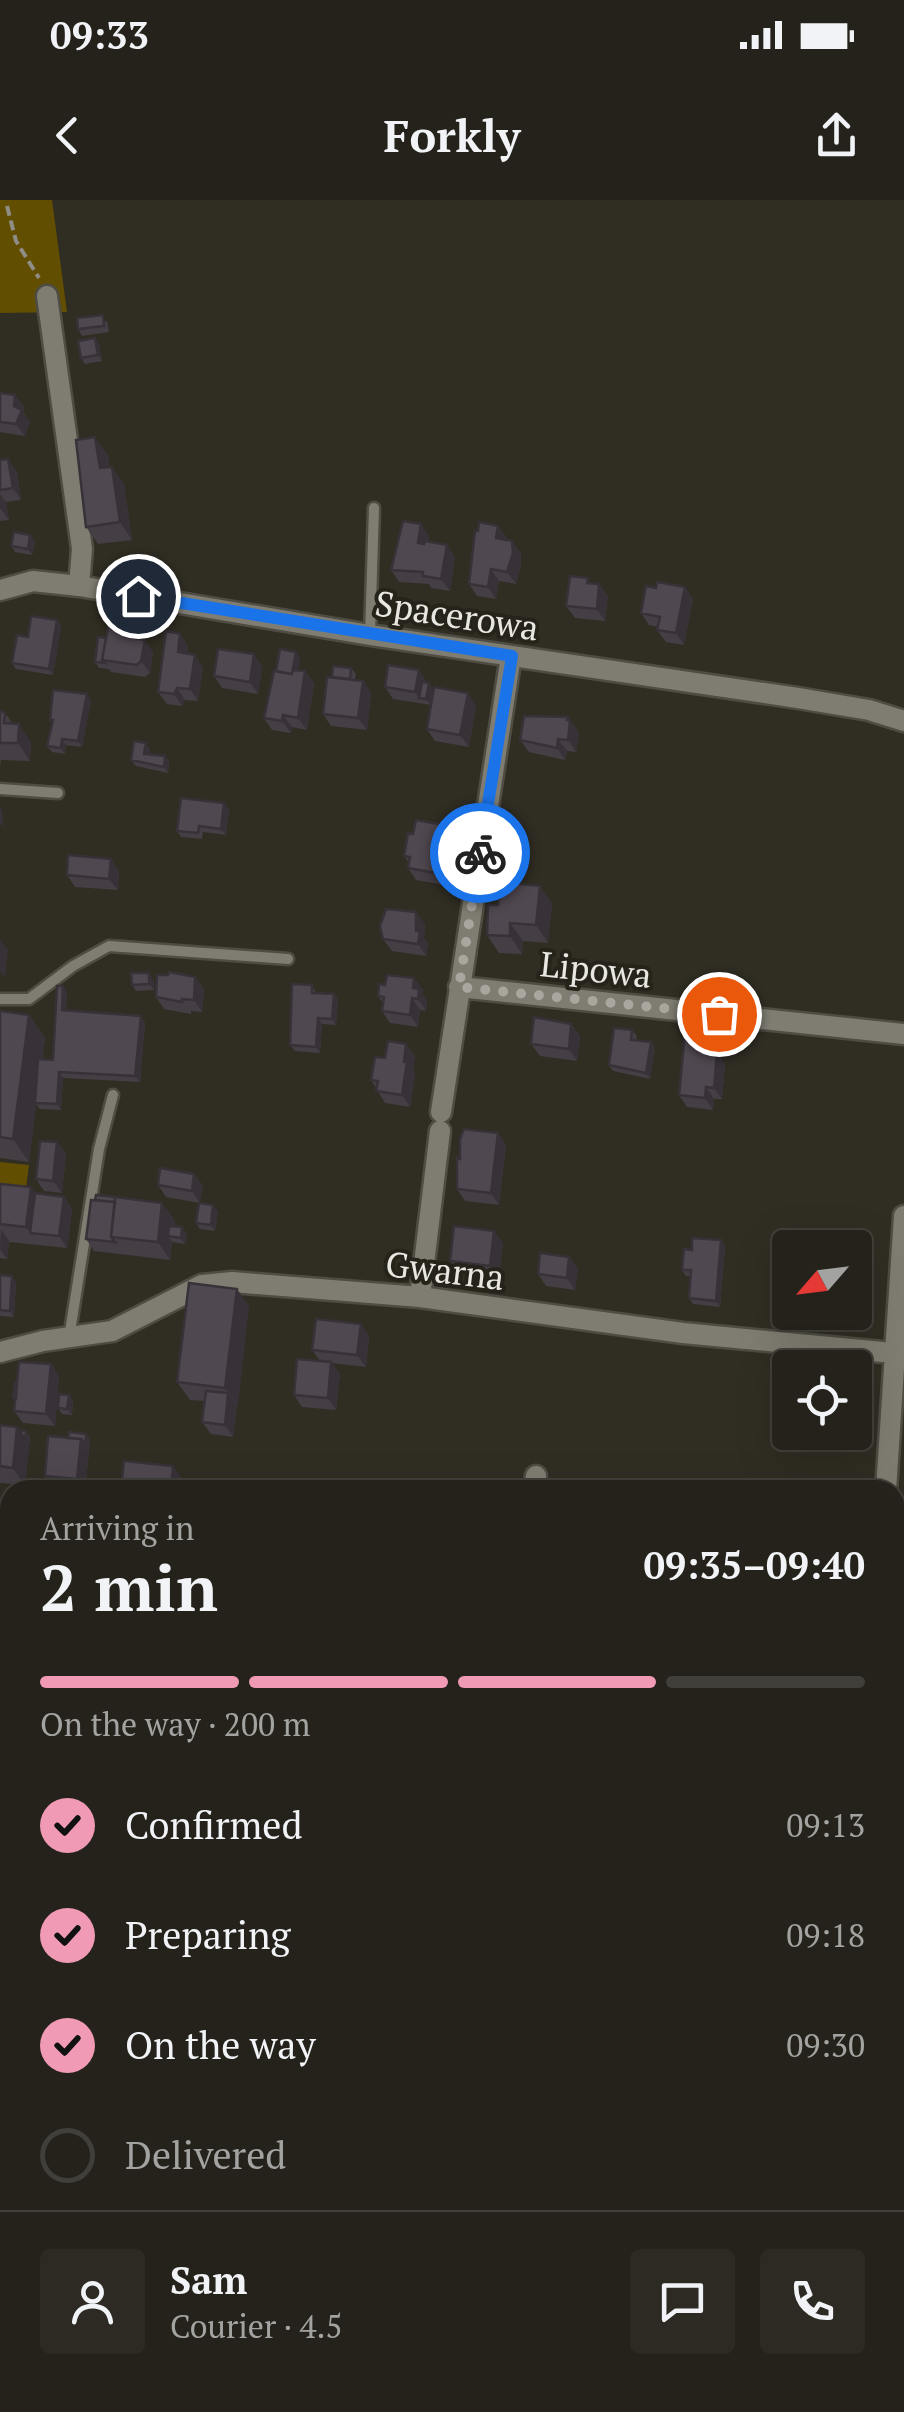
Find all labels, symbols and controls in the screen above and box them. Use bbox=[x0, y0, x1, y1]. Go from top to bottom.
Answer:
text: 09:33 bbox=[50, 10, 149, 60]
text: Forkly bbox=[384, 105, 520, 165]
icon: back bbox=[40, 108, 95, 163]
icon: share bbox=[809, 108, 864, 163]
pin bbox=[96, 554, 181, 639]
icon: home bbox=[111, 569, 166, 624]
street label: Spacerowa bbox=[372, 579, 542, 651]
courier bbox=[430, 803, 530, 903]
icon: bike bbox=[453, 826, 508, 881]
street label: Lipowa bbox=[538, 940, 654, 998]
pin bbox=[677, 972, 762, 1057]
icon: bag bbox=[692, 987, 747, 1042]
north arrow bbox=[772, 1230, 872, 1330]
map controls bbox=[772, 1230, 872, 1450]
street label: Gwarna bbox=[383, 1240, 507, 1300]
button: locate bbox=[772, 1350, 872, 1450]
text: Arriving in bbox=[40, 1507, 194, 1549]
text: 09:35–09:40 bbox=[643, 1540, 865, 1590]
text: 2 min bbox=[40, 1543, 218, 1630]
text: On the way · 200 m bbox=[40, 1703, 310, 1745]
icon: check bbox=[40, 1798, 95, 1853]
text: Confirmed bbox=[125, 1800, 303, 1850]
text: 09:13 bbox=[786, 1804, 865, 1846]
icon: check bbox=[40, 1908, 95, 1963]
text: Preparing bbox=[125, 1910, 291, 1960]
text: 09:18 bbox=[786, 1914, 865, 1956]
icon: check bbox=[40, 2018, 95, 2073]
text: On the way bbox=[125, 2020, 316, 2070]
text: 09:30 bbox=[786, 2024, 865, 2066]
text: Delivered bbox=[125, 2130, 286, 2180]
button: person bbox=[40, 2249, 145, 2354]
button: chat bbox=[630, 2249, 735, 2354]
button: phone bbox=[760, 2249, 865, 2354]
text: Sam bbox=[170, 2255, 247, 2305]
text: Courier · 4.5 bbox=[170, 2305, 342, 2347]

